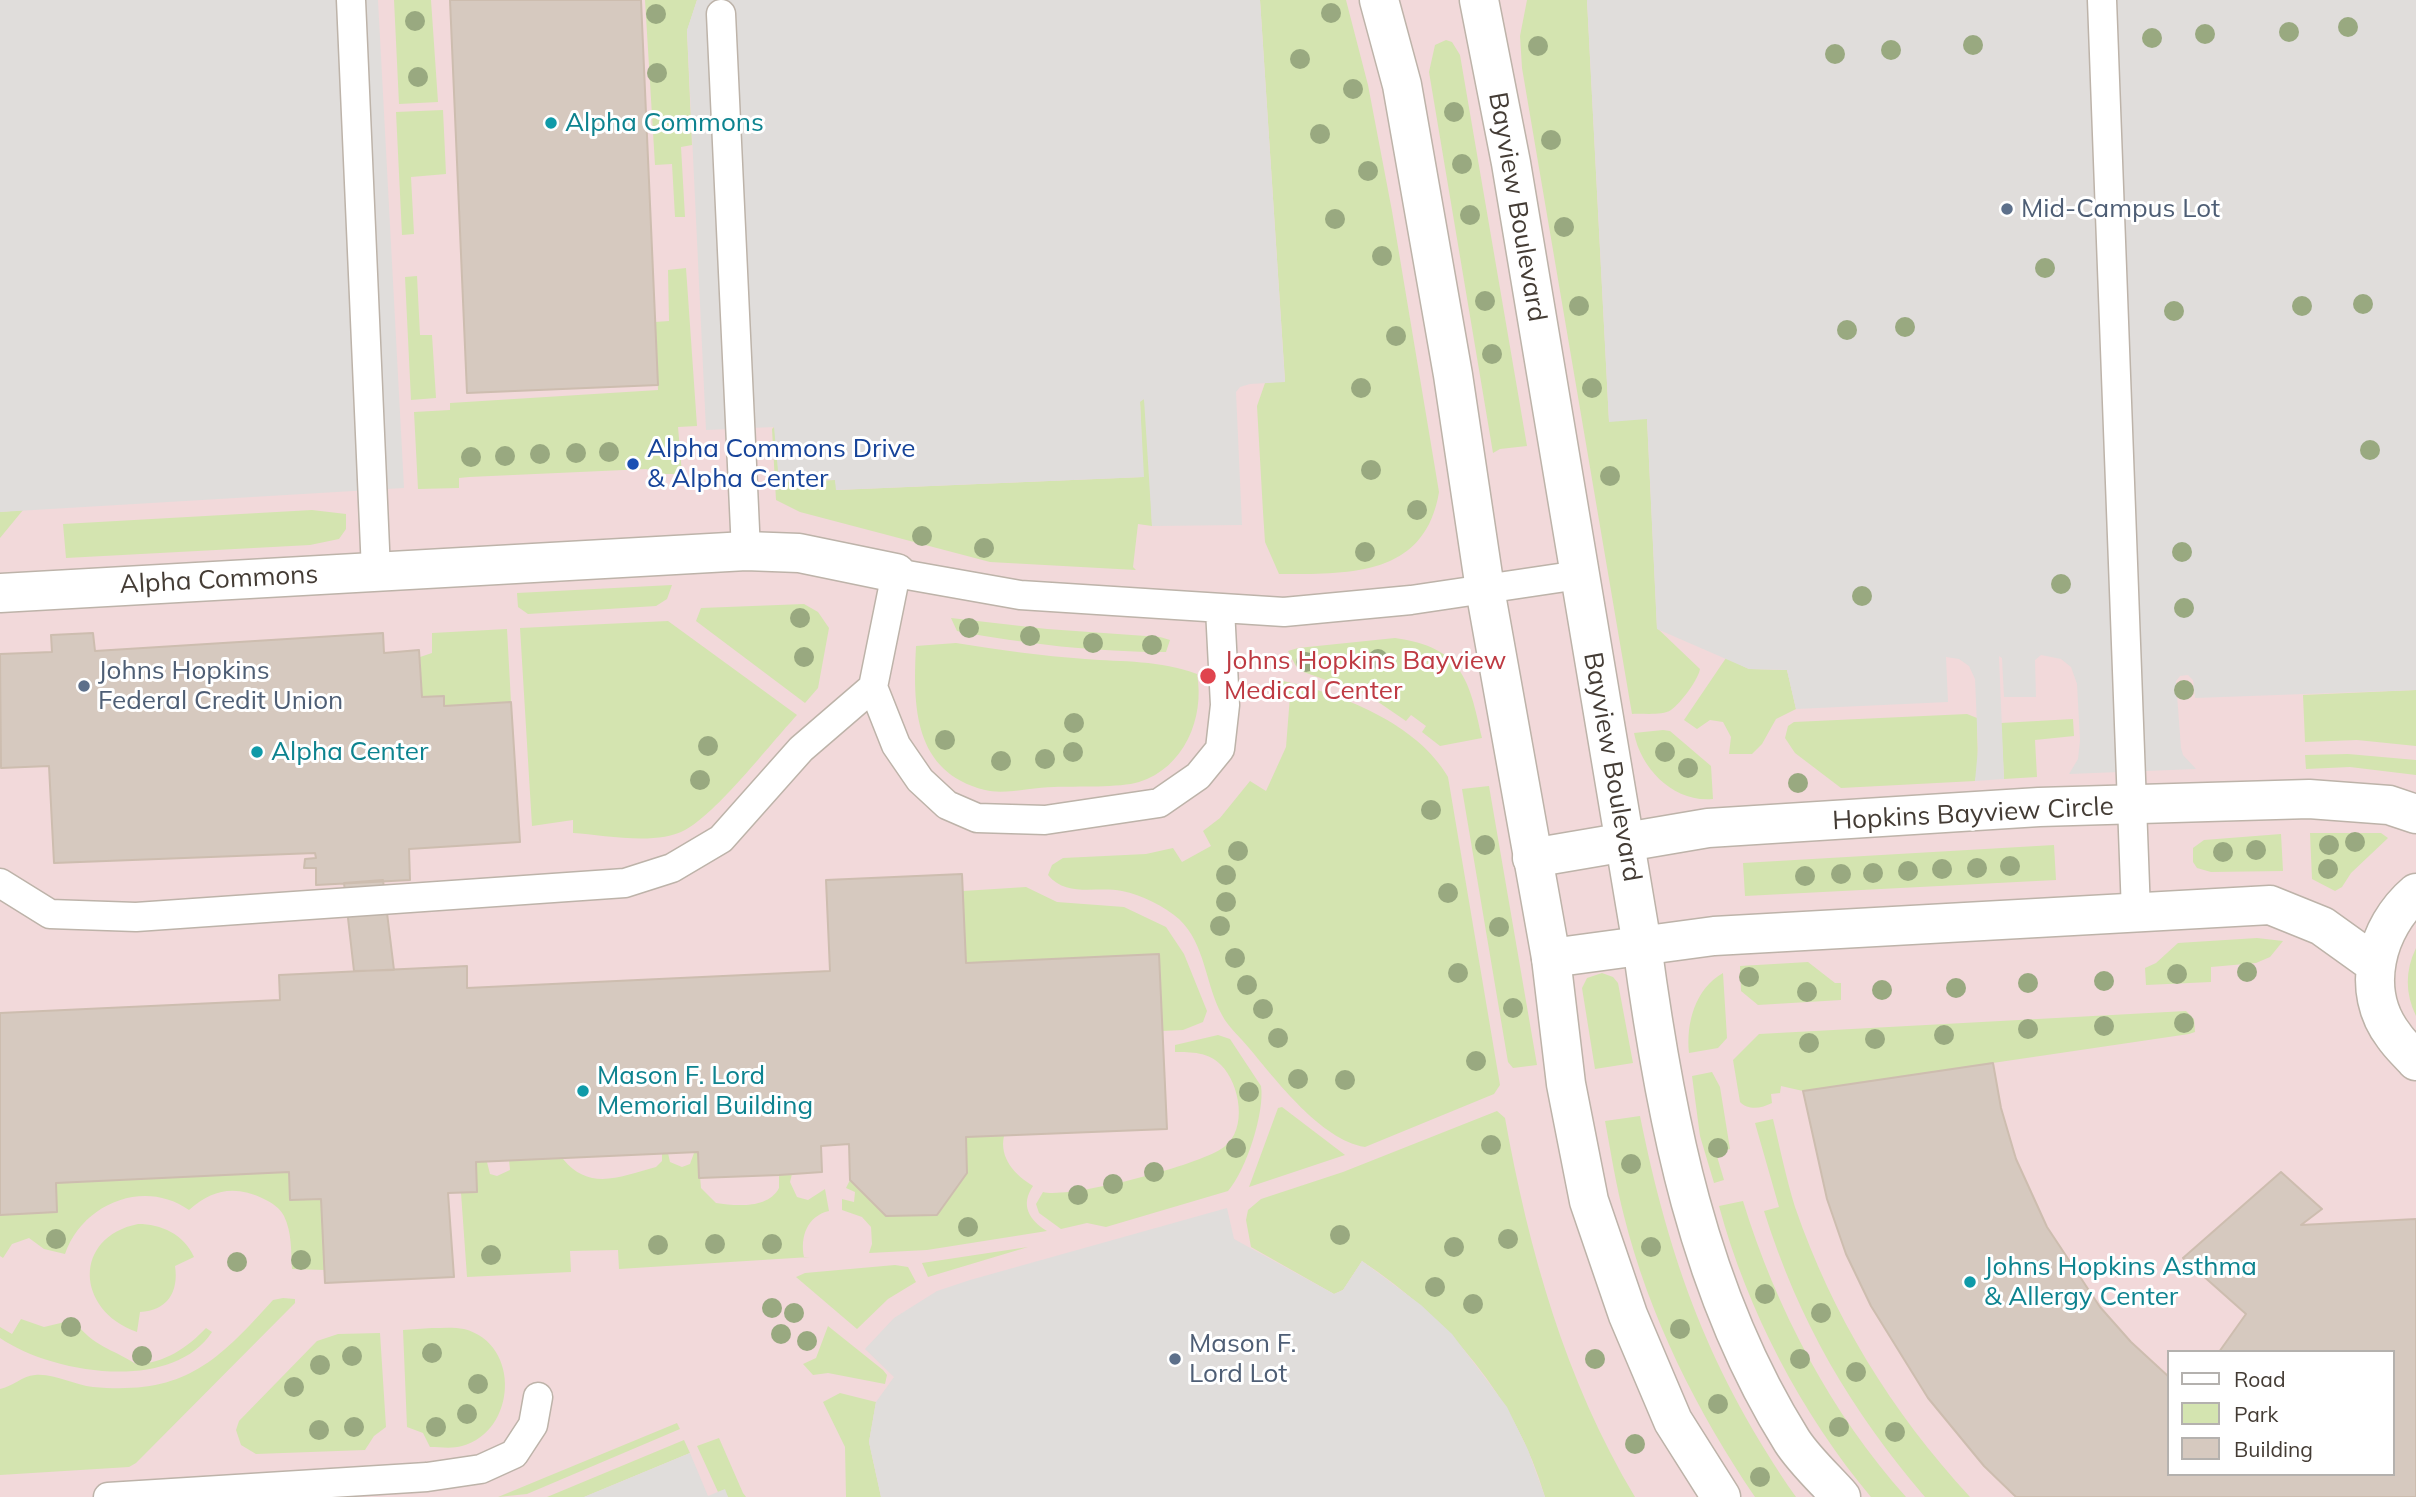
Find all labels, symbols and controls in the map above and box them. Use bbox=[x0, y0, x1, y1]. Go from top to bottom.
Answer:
street label: Bayview Boulevard bbox=[1481, 90, 1553, 324]
place label: Alpha Commons bbox=[565, 107, 764, 139]
marker: Alpha Commons bbox=[543, 115, 559, 131]
place label: Mid-Campus Lot bbox=[2021, 193, 2220, 225]
marker: Mid-Campus Lot bbox=[1999, 201, 2015, 217]
place label: Alpha Commons Drive & Alpha Center bbox=[647, 433, 915, 494]
marker: Alpha Commons Drive & Alpha Center bbox=[625, 456, 641, 472]
street label: Alpha Commons bbox=[119, 559, 319, 601]
place label: Johns Hopkins Bayview Medical Center bbox=[1224, 645, 1506, 706]
street label: Bayview Boulevard bbox=[1576, 650, 1648, 884]
place label: Johns Hopkins Federal Credit Union bbox=[98, 655, 343, 716]
marker: Johns Hopkins Bayview Medical Center bbox=[1198, 666, 1218, 686]
marker: Johns Hopkins Federal Credit Union bbox=[76, 678, 92, 694]
place label: Alpha Center bbox=[271, 736, 428, 768]
marker: Alpha Center bbox=[249, 744, 265, 760]
street label: Hopkins Bayview Circle bbox=[1831, 791, 2115, 837]
place label: Mason F. Lord Memorial Building bbox=[597, 1060, 813, 1122]
marker: Mason F. Lord Memorial Building bbox=[575, 1083, 591, 1099]
place label: Johns Hopkins Asthma & Allergy Center bbox=[1984, 1251, 2257, 1312]
marker: Johns Hopkins Asthma & Allergy Center bbox=[1962, 1274, 1978, 1290]
place label: Mason F. Lord Lot bbox=[1189, 1328, 1297, 1390]
legend bbox=[2168, 1350, 2395, 1476]
marker: Mason F. Lord Lot bbox=[1167, 1351, 1183, 1367]
text: Road bbox=[2234, 1366, 2285, 1392]
text: Park bbox=[2234, 1401, 2278, 1427]
text: Building bbox=[2234, 1436, 2313, 1462]

